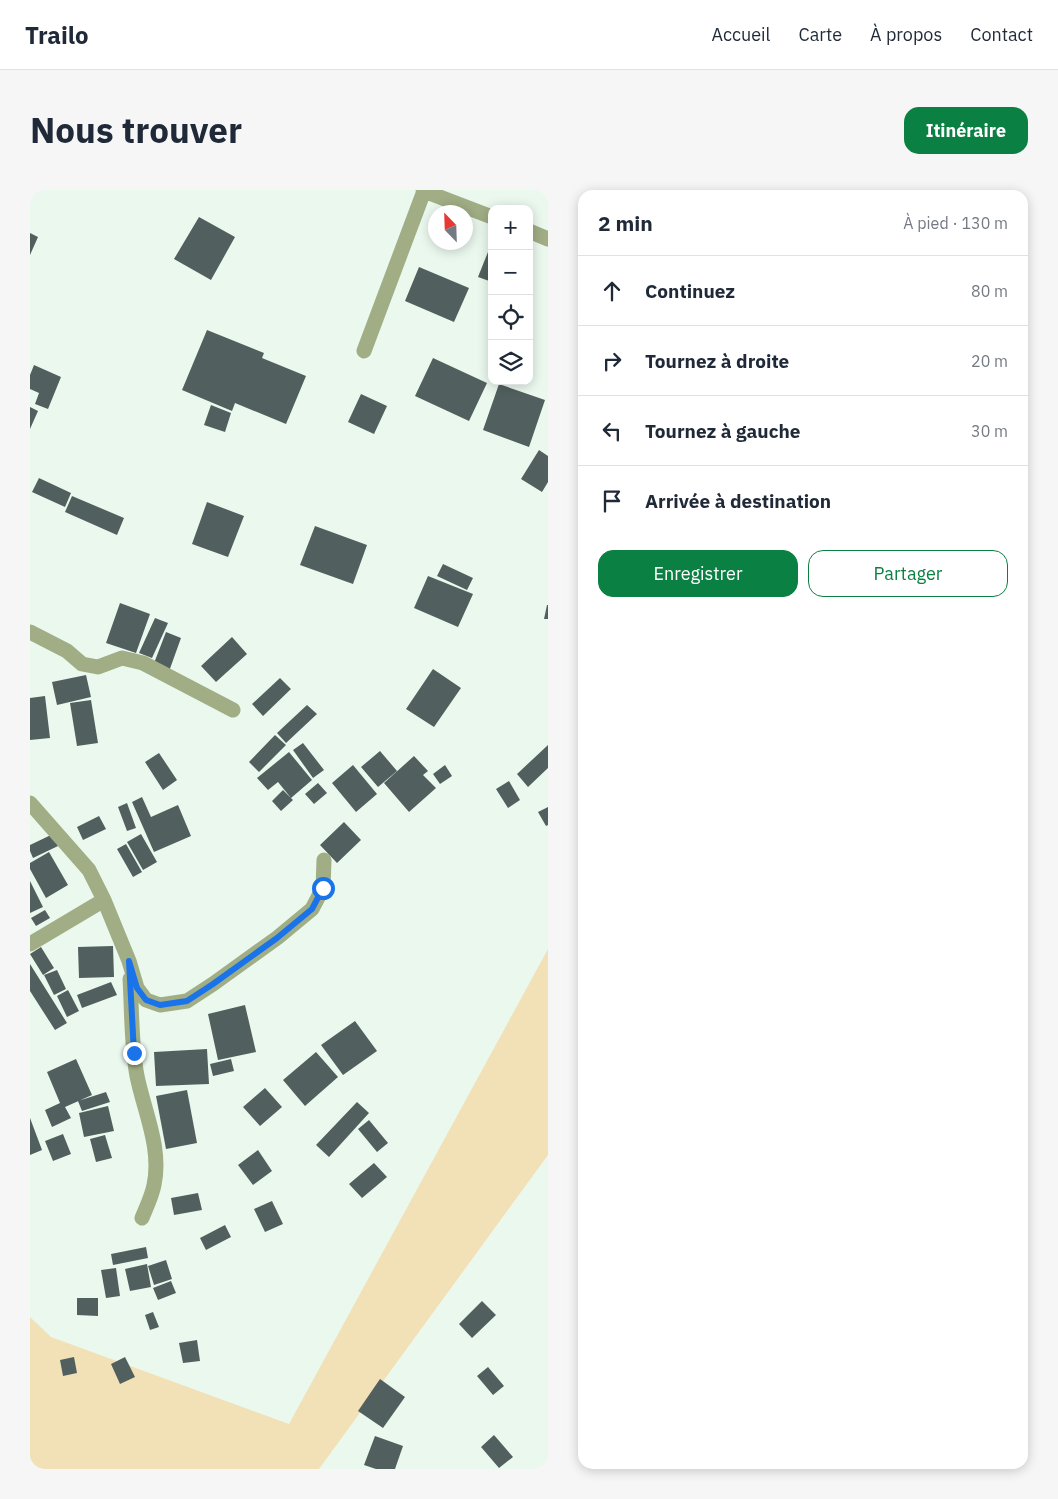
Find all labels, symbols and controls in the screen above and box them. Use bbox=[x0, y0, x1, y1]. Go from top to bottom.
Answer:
text: Trailo bbox=[25, 19, 89, 51]
text: Accueil bbox=[711, 23, 770, 46]
text: Carte bbox=[798, 23, 842, 46]
text: À propos bbox=[870, 23, 942, 46]
text: Contact bbox=[970, 23, 1033, 46]
text: Nous trouver bbox=[30, 107, 242, 153]
button: Itinéraire bbox=[904, 107, 1028, 154]
north arrow bbox=[428, 205, 473, 250]
map controls bbox=[488, 205, 533, 385]
button: + bbox=[488, 205, 533, 250]
text: 2 min bbox=[598, 209, 653, 237]
text: À pied · 130 m bbox=[903, 213, 1008, 233]
button: − bbox=[488, 250, 533, 295]
icon: ahead bbox=[598, 277, 626, 305]
text: Continuez bbox=[645, 279, 735, 303]
text: 80 m bbox=[971, 281, 1008, 301]
button: locate bbox=[488, 295, 533, 340]
button: layers bbox=[488, 340, 533, 385]
icon: right bbox=[598, 347, 626, 375]
text: Tournez à droite bbox=[645, 349, 789, 373]
text: 20 m bbox=[971, 351, 1008, 371]
icon: left bbox=[598, 417, 626, 445]
text: Tournez à gauche bbox=[645, 419, 801, 443]
text: 30 m bbox=[971, 421, 1008, 441]
icon: arrive bbox=[598, 487, 626, 515]
text: Arrivée à destination bbox=[645, 489, 831, 513]
button: Enregistrer bbox=[598, 550, 798, 597]
button: Partager bbox=[808, 550, 1008, 597]
route start bbox=[312, 877, 335, 900]
route end bbox=[123, 1042, 146, 1065]

